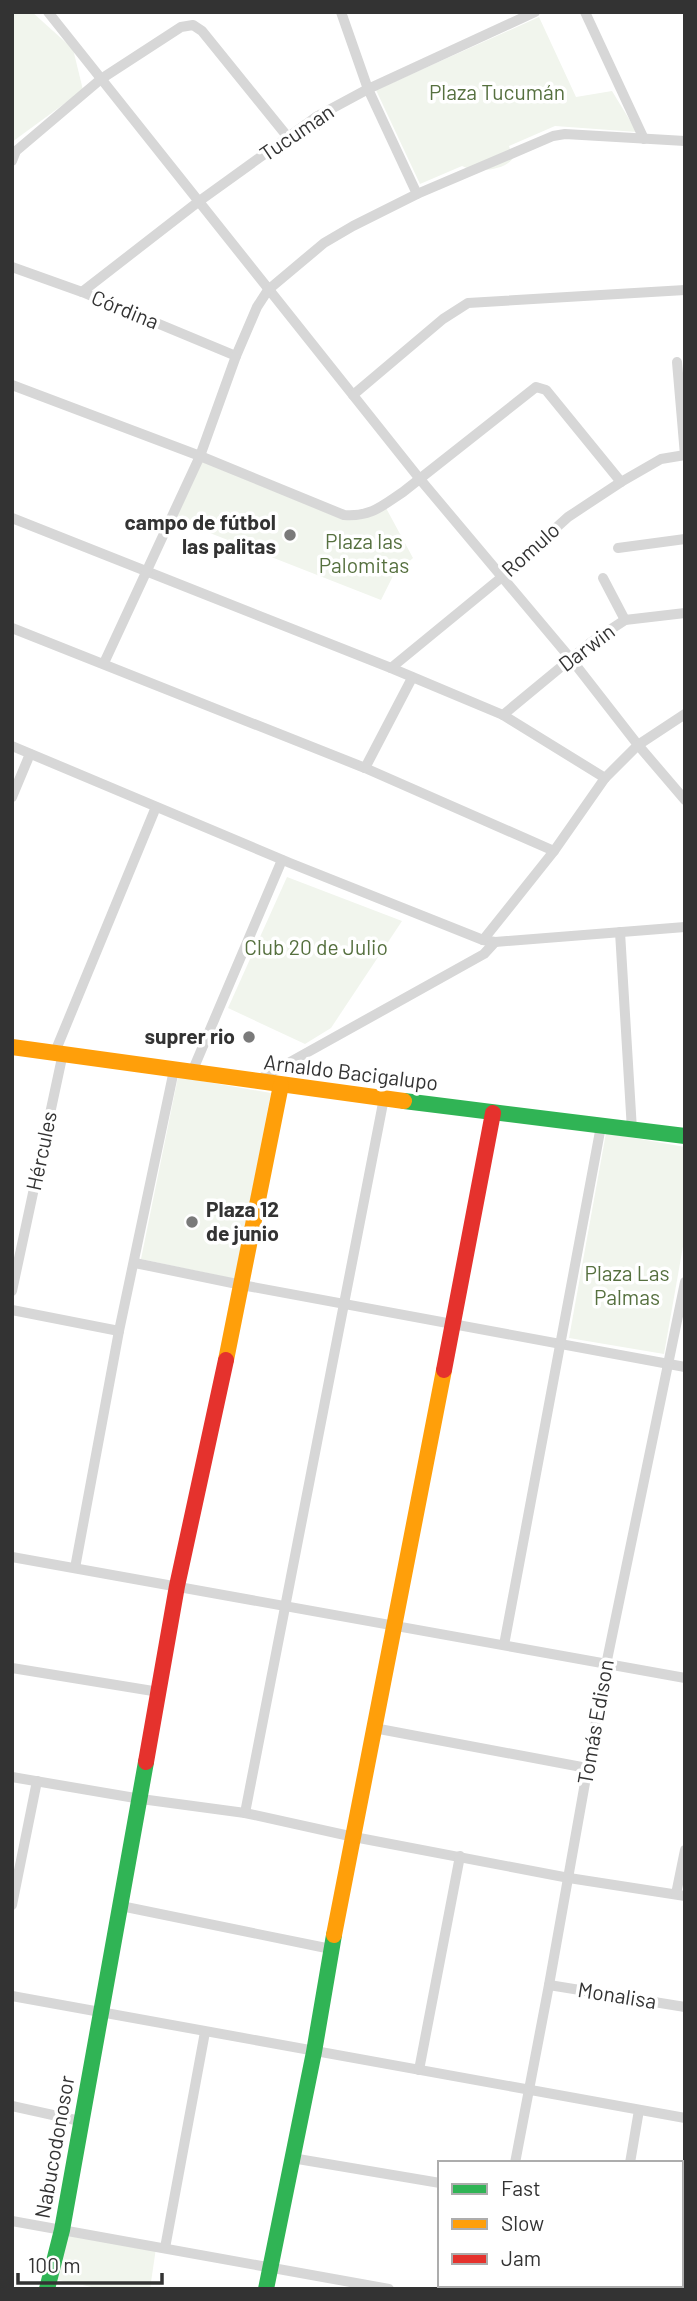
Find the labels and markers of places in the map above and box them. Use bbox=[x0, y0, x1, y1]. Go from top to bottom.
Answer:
place label: campo de fútbol las palitas bbox=[125, 509, 276, 558]
marker: campo de fútbol las palitas bbox=[282, 527, 298, 543]
place label: suprer rio bbox=[145, 1023, 235, 1048]
marker: suprer rio bbox=[241, 1029, 257, 1045]
place label: Plaza 12 de junio bbox=[206, 1196, 279, 1245]
marker: Plaza 12 de junio bbox=[184, 1214, 200, 1230]

